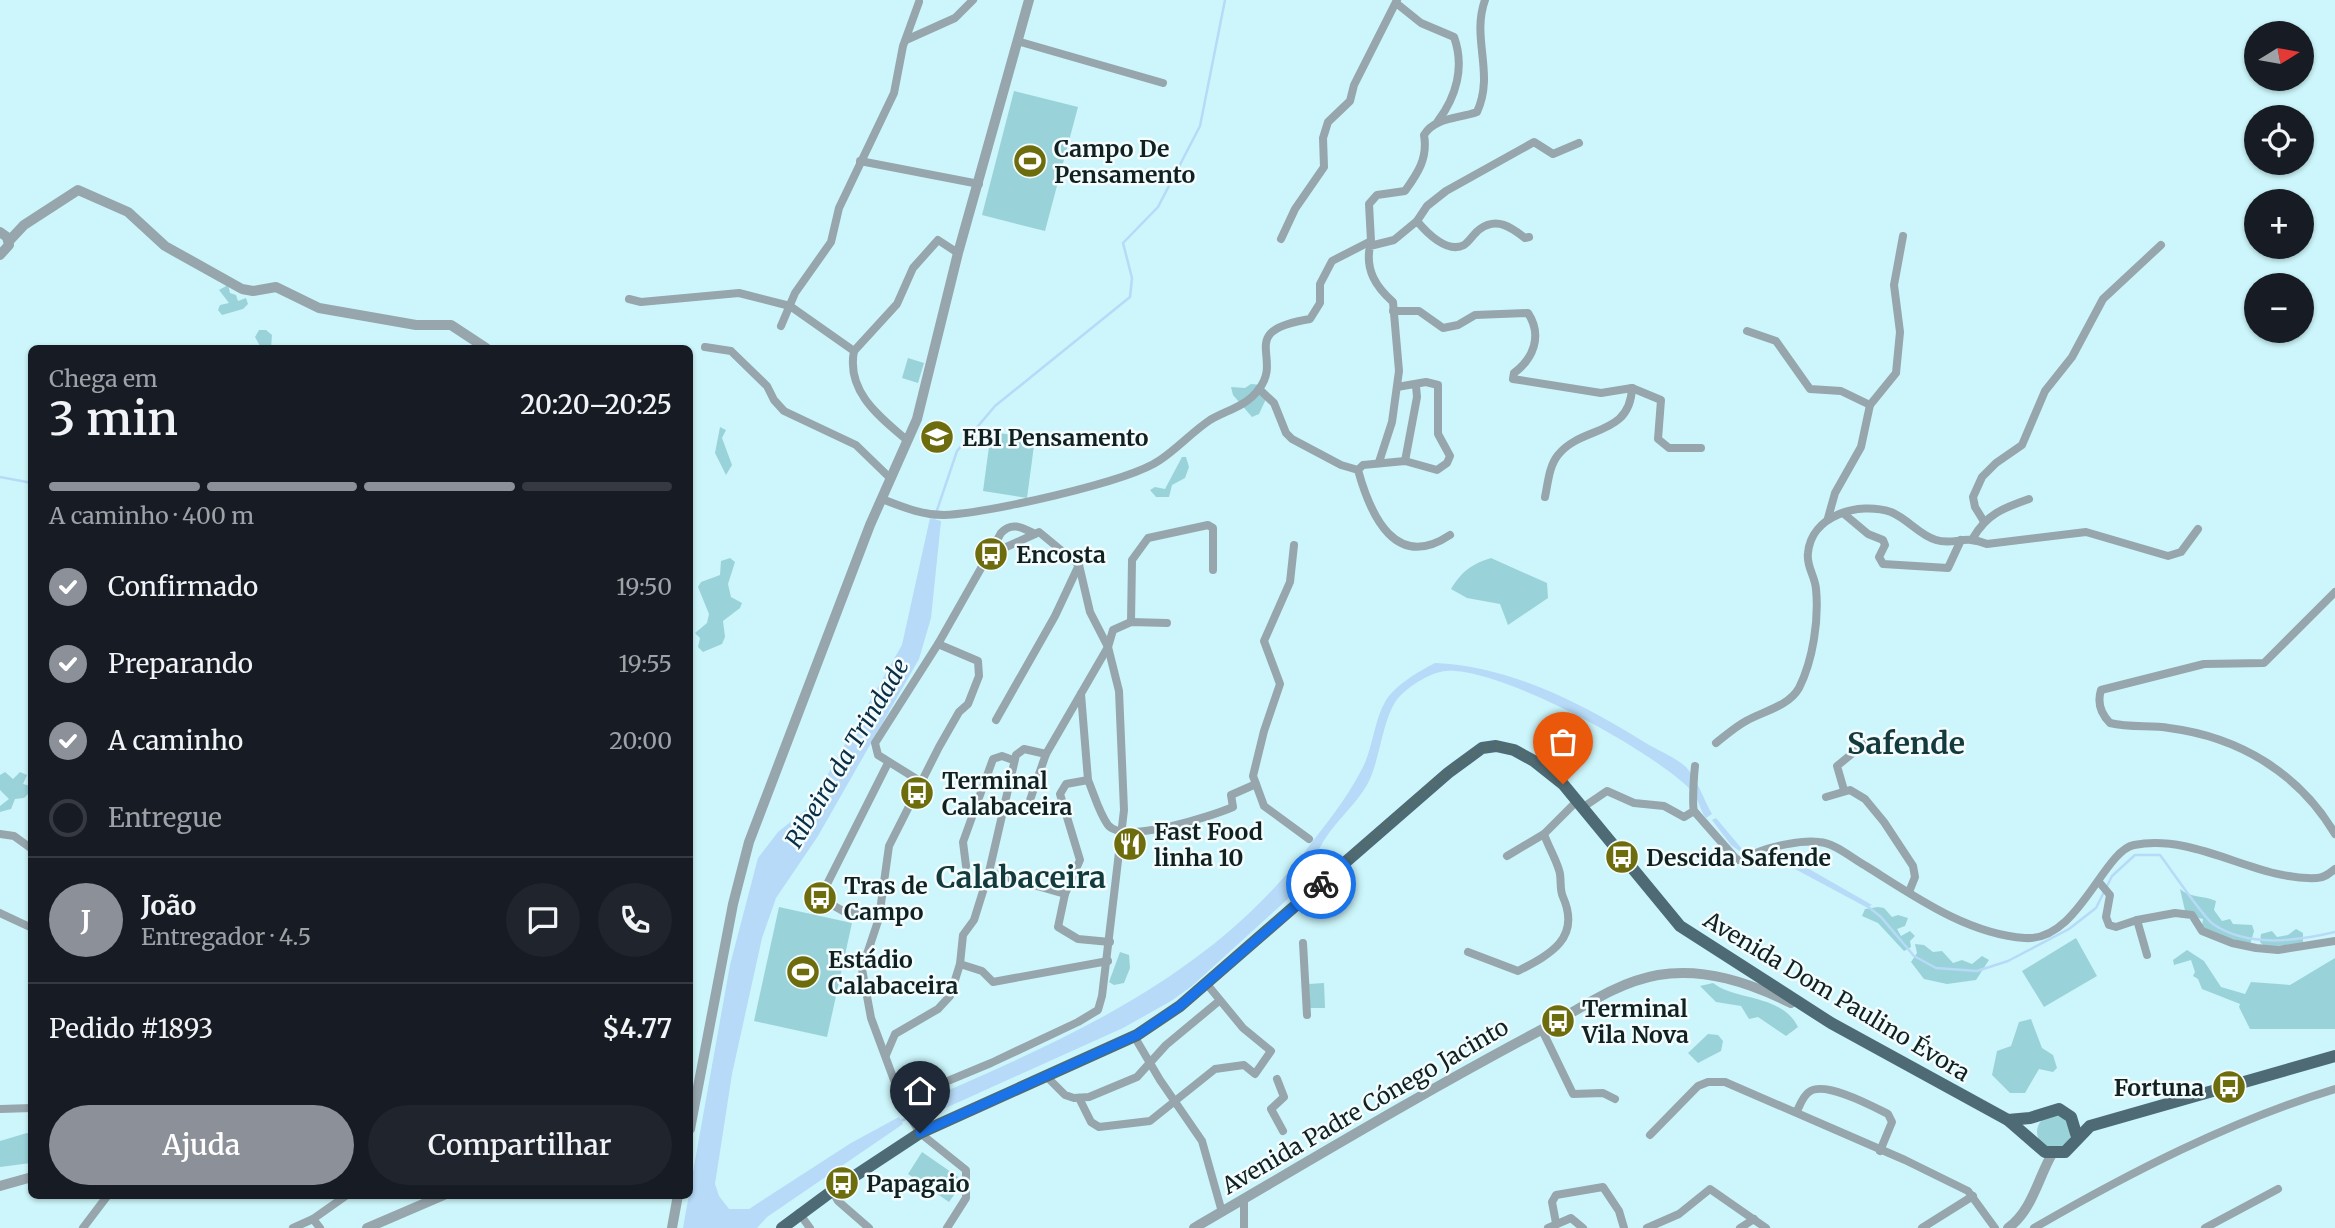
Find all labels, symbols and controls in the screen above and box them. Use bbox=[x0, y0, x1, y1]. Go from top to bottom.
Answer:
north arrow bbox=[2244, 21, 2314, 91]
map controls bbox=[2244, 21, 2314, 343]
button: locate bbox=[2244, 105, 2314, 175]
place label: Campo De Pensamento bbox=[1054, 134, 1195, 189]
sports icon: Campo De Pensamento bbox=[1011, 142, 1049, 180]
button: + bbox=[2244, 189, 2314, 259]
button: − bbox=[2244, 273, 2314, 343]
text: Chega em bbox=[49, 364, 158, 393]
text: 20:20–20:25 bbox=[520, 388, 672, 421]
text: 3 min bbox=[49, 390, 178, 448]
school or university icon: EBI Pensamento bbox=[918, 418, 956, 456]
place label: EBI Pensamento bbox=[962, 423, 1149, 452]
text: A caminho · 400 m bbox=[49, 501, 254, 530]
bus stop icon: Encosta bbox=[972, 535, 1010, 573]
place label: Encosta bbox=[1016, 540, 1106, 569]
icon: check bbox=[49, 568, 87, 606]
text: Confirmado bbox=[108, 570, 258, 603]
text: 19:50 bbox=[616, 572, 672, 601]
icon: check bbox=[49, 645, 87, 683]
text: Preparando bbox=[108, 647, 253, 680]
text: 19:55 bbox=[619, 649, 672, 678]
water label: Ribeira da Trindade bbox=[778, 652, 916, 854]
pin bbox=[1533, 712, 1593, 784]
icon: check bbox=[49, 722, 87, 760]
icon: bag bbox=[1544, 723, 1582, 761]
text: A caminho bbox=[108, 724, 243, 757]
district label: Safende bbox=[1847, 724, 1965, 762]
text: 20:00 bbox=[609, 726, 672, 755]
place label: Terminal Calabaceira bbox=[942, 766, 1073, 821]
bus stop icon: Terminal Calabaceira bbox=[898, 774, 936, 812]
text: Entregue bbox=[108, 801, 222, 834]
place label: Fast Food linha 10 bbox=[1154, 817, 1263, 872]
restaurant icon: Fast Food linha 10 bbox=[1111, 825, 1149, 863]
bus stop icon: Descida Safende bbox=[1603, 838, 1641, 876]
place label: Descida Safende bbox=[1646, 843, 1831, 872]
courier bbox=[1286, 849, 1356, 919]
district label: Calabaceira bbox=[936, 858, 1106, 896]
icon: bike bbox=[1302, 865, 1340, 903]
place label: Tras de Campo bbox=[844, 871, 928, 926]
bus stop icon: Tras de Campo bbox=[801, 879, 839, 917]
button: chat bbox=[506, 883, 580, 957]
button: phone bbox=[598, 883, 672, 957]
text: João bbox=[141, 889, 196, 922]
text: J bbox=[81, 904, 91, 937]
street label: Avenida Dom Paulino Évora bbox=[1698, 904, 1975, 1087]
text: Entregador · 4.5 bbox=[141, 922, 311, 951]
place label: Estádio Calabaceira bbox=[828, 945, 959, 1000]
sports icon: Estádio Calabaceira bbox=[784, 953, 822, 991]
place label: Terminal Vila Nova bbox=[1581, 994, 1689, 1049]
bus stop icon: Terminal Vila Nova bbox=[1539, 1002, 1577, 1040]
text: Pedido #1893 bbox=[49, 1012, 213, 1045]
text: $4.77 bbox=[602, 1012, 672, 1045]
street label: Avenida Padre Cónego Jacinto bbox=[1216, 1012, 1513, 1201]
pin bbox=[890, 1061, 950, 1133]
bus stop icon: Fortuna bbox=[2210, 1068, 2248, 1106]
icon: home bbox=[901, 1072, 939, 1110]
place label: Fortuna bbox=[2114, 1073, 2204, 1102]
button: Ajuda bbox=[49, 1105, 354, 1185]
button: Compartilhar bbox=[368, 1105, 672, 1185]
bus stop icon: Papagaio bbox=[823, 1164, 861, 1202]
place label: Papagaio bbox=[866, 1169, 970, 1198]

